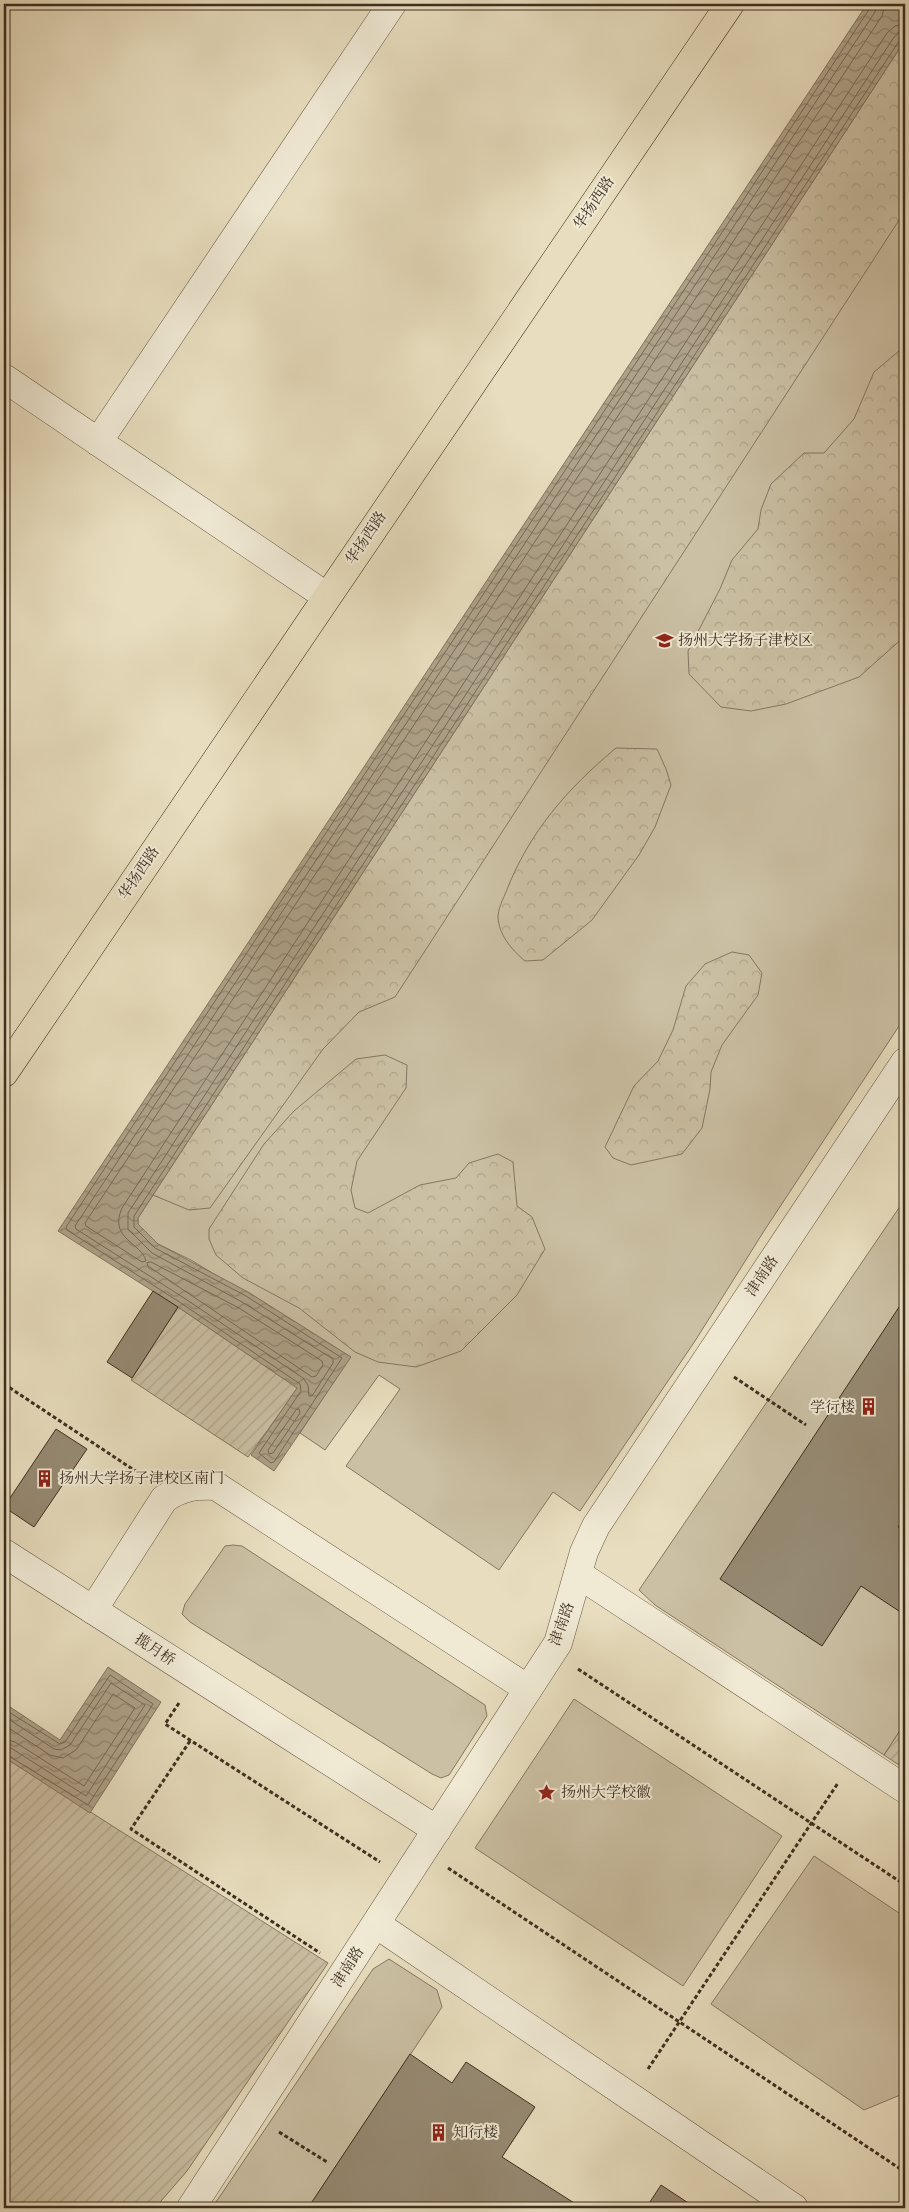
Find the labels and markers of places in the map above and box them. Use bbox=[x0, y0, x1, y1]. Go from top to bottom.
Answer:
school or university icon: 扬州大学扬子津校区 bbox=[654, 630, 674, 650]
place label: 扬州大学扬子津校区 bbox=[678, 631, 813, 650]
building icon: 学行楼 bbox=[859, 1397, 879, 1417]
place label: 学行楼 bbox=[810, 1398, 855, 1417]
building icon: 扬州大学扬子津校区南门 bbox=[35, 1468, 55, 1488]
place label: 扬州大学扬子津校区南门 bbox=[59, 1469, 224, 1488]
place icon: 扬州大学校徽 bbox=[537, 1782, 557, 1802]
place label: 扬州大学校徽 bbox=[561, 1783, 651, 1802]
building icon: 知行楼 bbox=[429, 2122, 449, 2142]
place label: 知行楼 bbox=[453, 2123, 498, 2142]

